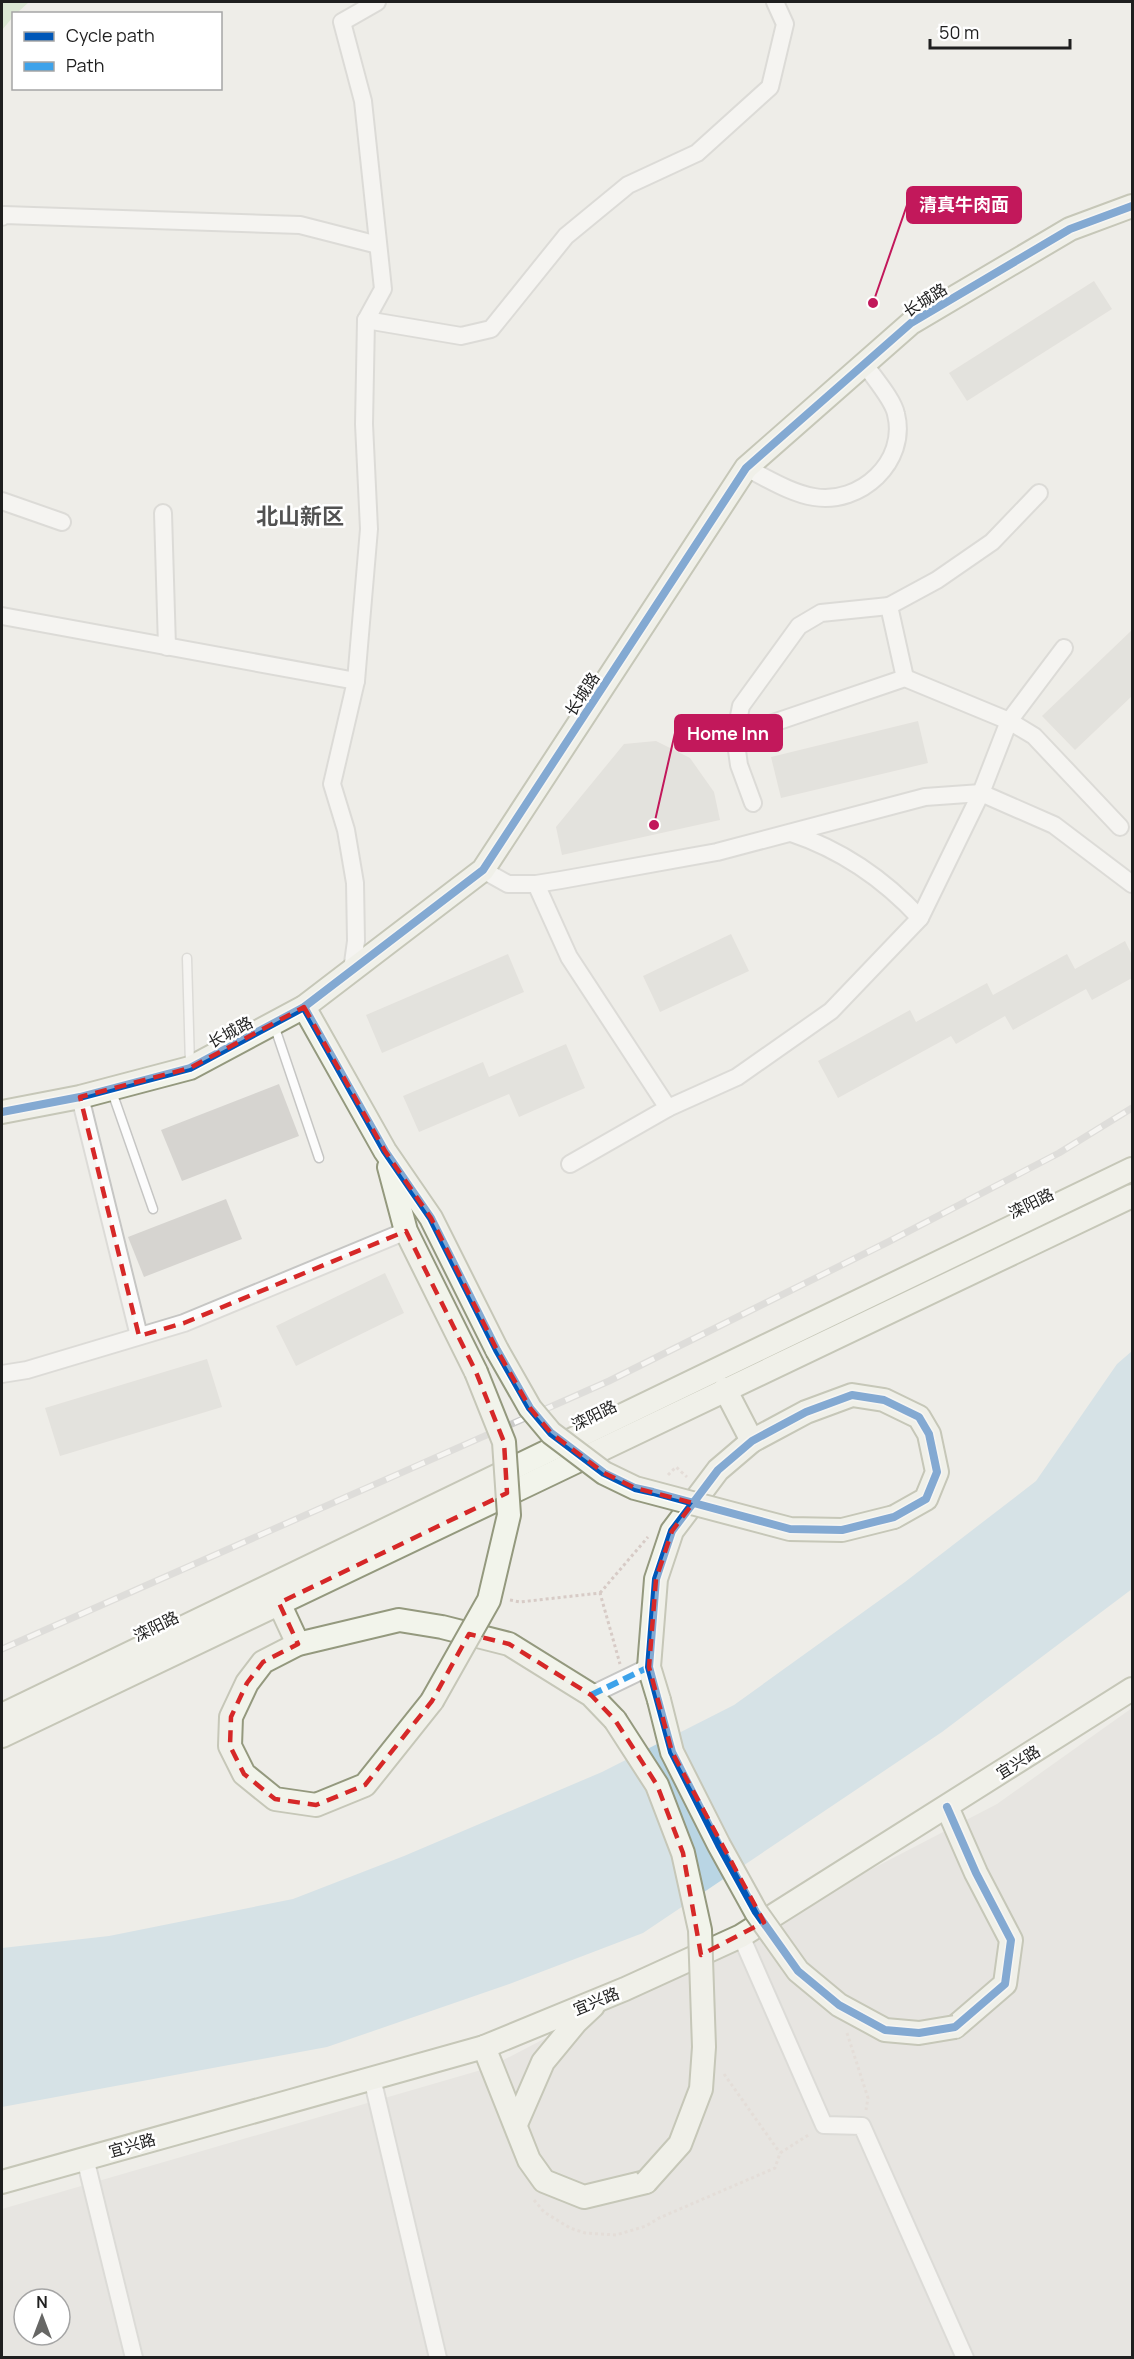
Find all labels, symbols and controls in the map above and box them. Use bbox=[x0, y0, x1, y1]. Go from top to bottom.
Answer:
legend bbox=[12, 12, 222, 90]
scale bar bbox=[930, 12, 1070, 50]
text: 50 m bbox=[939, 20, 979, 44]
text: Cycle path bbox=[66, 23, 155, 47]
text: Path bbox=[66, 53, 104, 77]
callout: 清真牛肉面 bbox=[907, 187, 1021, 223]
text: 清真牛肉面 bbox=[919, 192, 1009, 216]
street label: 长城路 bbox=[899, 278, 951, 322]
district label: 北山新区 bbox=[256, 501, 344, 531]
street label: 长城路 bbox=[560, 668, 604, 720]
callout: Home Inn bbox=[675, 715, 782, 751]
text: Home Inn bbox=[687, 721, 769, 745]
street label: 长城路 bbox=[204, 1011, 256, 1053]
street label: 滦阳路 bbox=[1005, 1183, 1057, 1223]
street label: 滦阳路 bbox=[568, 1395, 620, 1435]
street label: 滦阳路 bbox=[130, 1606, 182, 1646]
street label: 宜兴路 bbox=[992, 1740, 1044, 1784]
street label: 宜兴路 bbox=[570, 1982, 622, 2020]
street label: 宜兴路 bbox=[106, 2128, 158, 2162]
north arrow bbox=[12, 2287, 72, 2347]
text: N bbox=[36, 2291, 48, 2313]

